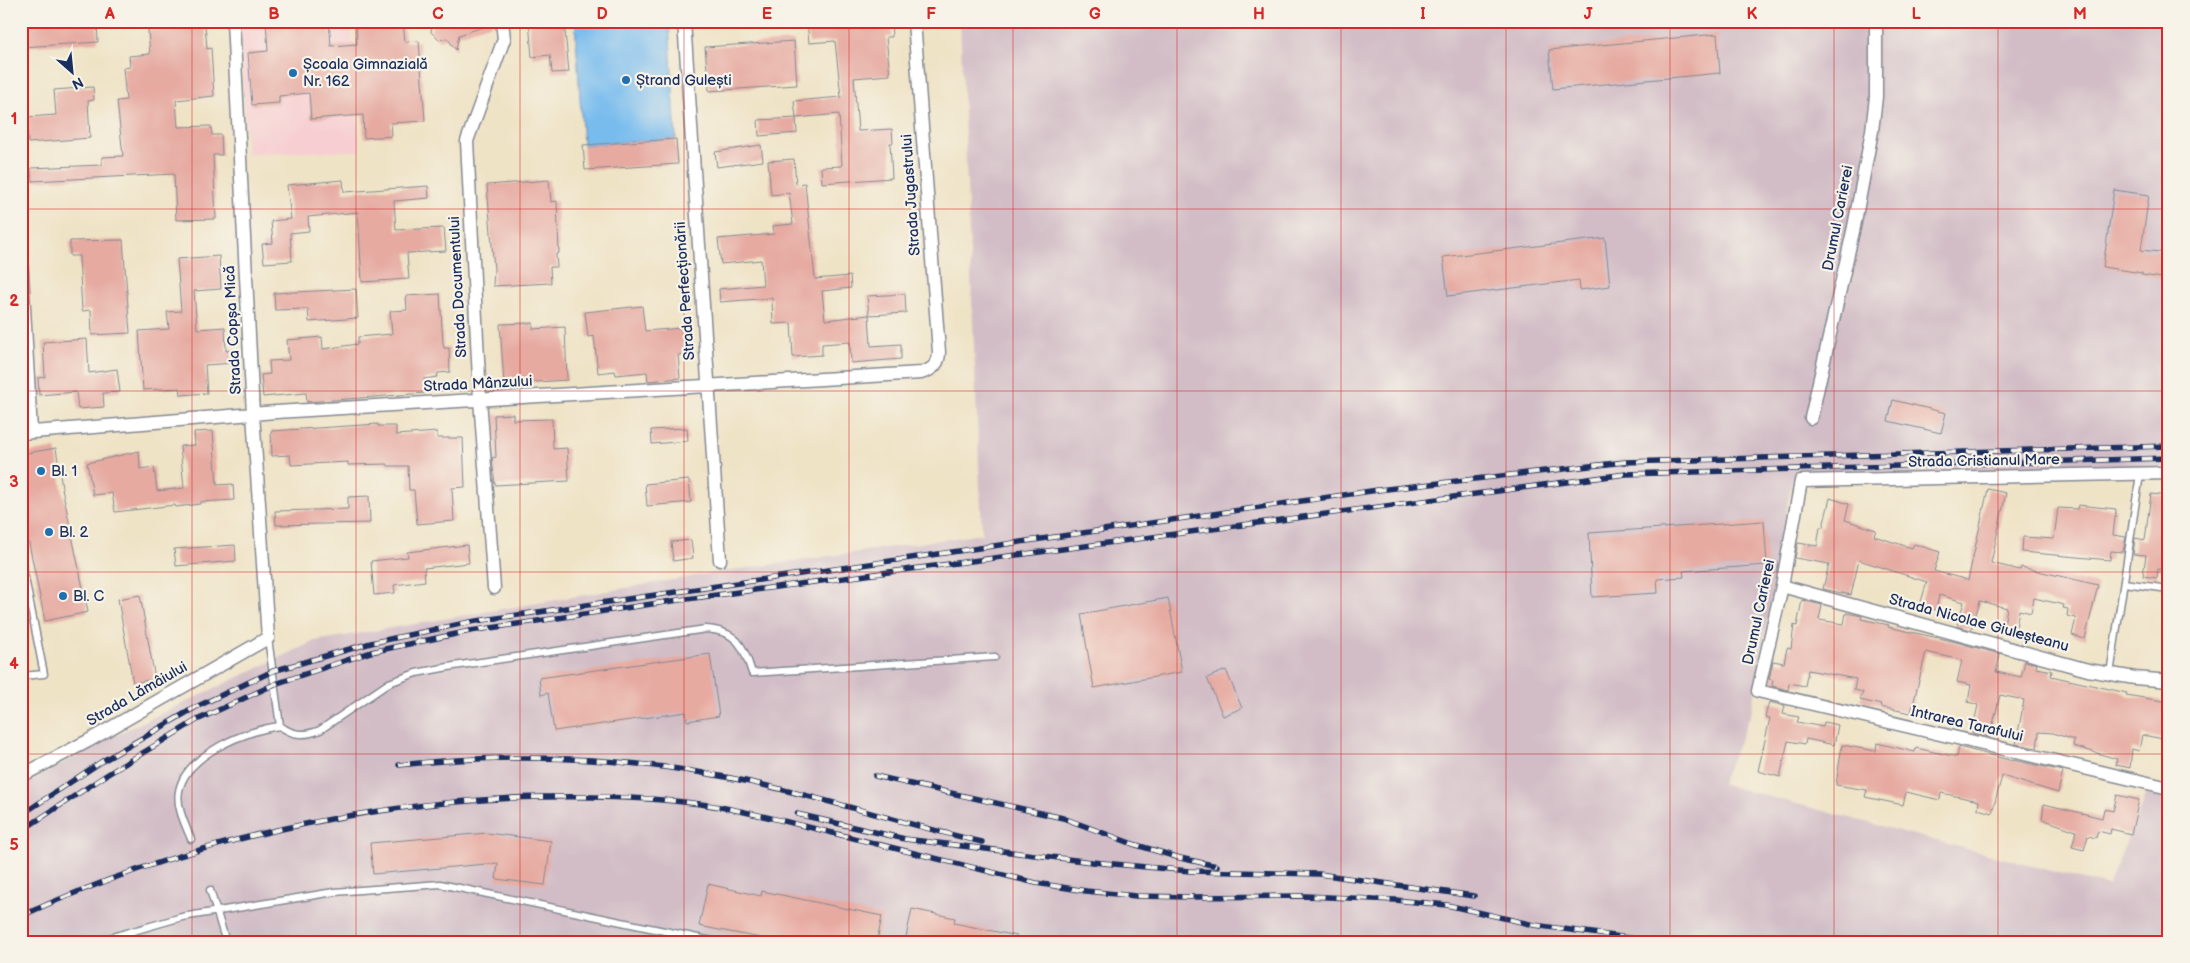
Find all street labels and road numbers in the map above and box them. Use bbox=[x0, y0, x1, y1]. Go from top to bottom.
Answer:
street label: Strada Jugastrului bbox=[897, 134, 925, 256]
street label: Drumul Carierei bbox=[1818, 164, 1858, 272]
street label: Strada Documentului bbox=[445, 216, 471, 358]
street label: Strada Perfecționării bbox=[671, 221, 699, 361]
street label: Strada Copșa Mică bbox=[220, 265, 246, 395]
street label: Strada Mânzului bbox=[423, 372, 533, 396]
street label: Strada Cristianul Mare bbox=[1908, 450, 2060, 472]
street label: Drumul Carierei bbox=[1739, 558, 1779, 666]
street label: Strada Nicolae Giuleșteanu bbox=[1887, 590, 2071, 656]
street label: Strada Lămâiului bbox=[83, 658, 191, 730]
street label: Intrarea Tarafului bbox=[1909, 702, 2025, 746]

